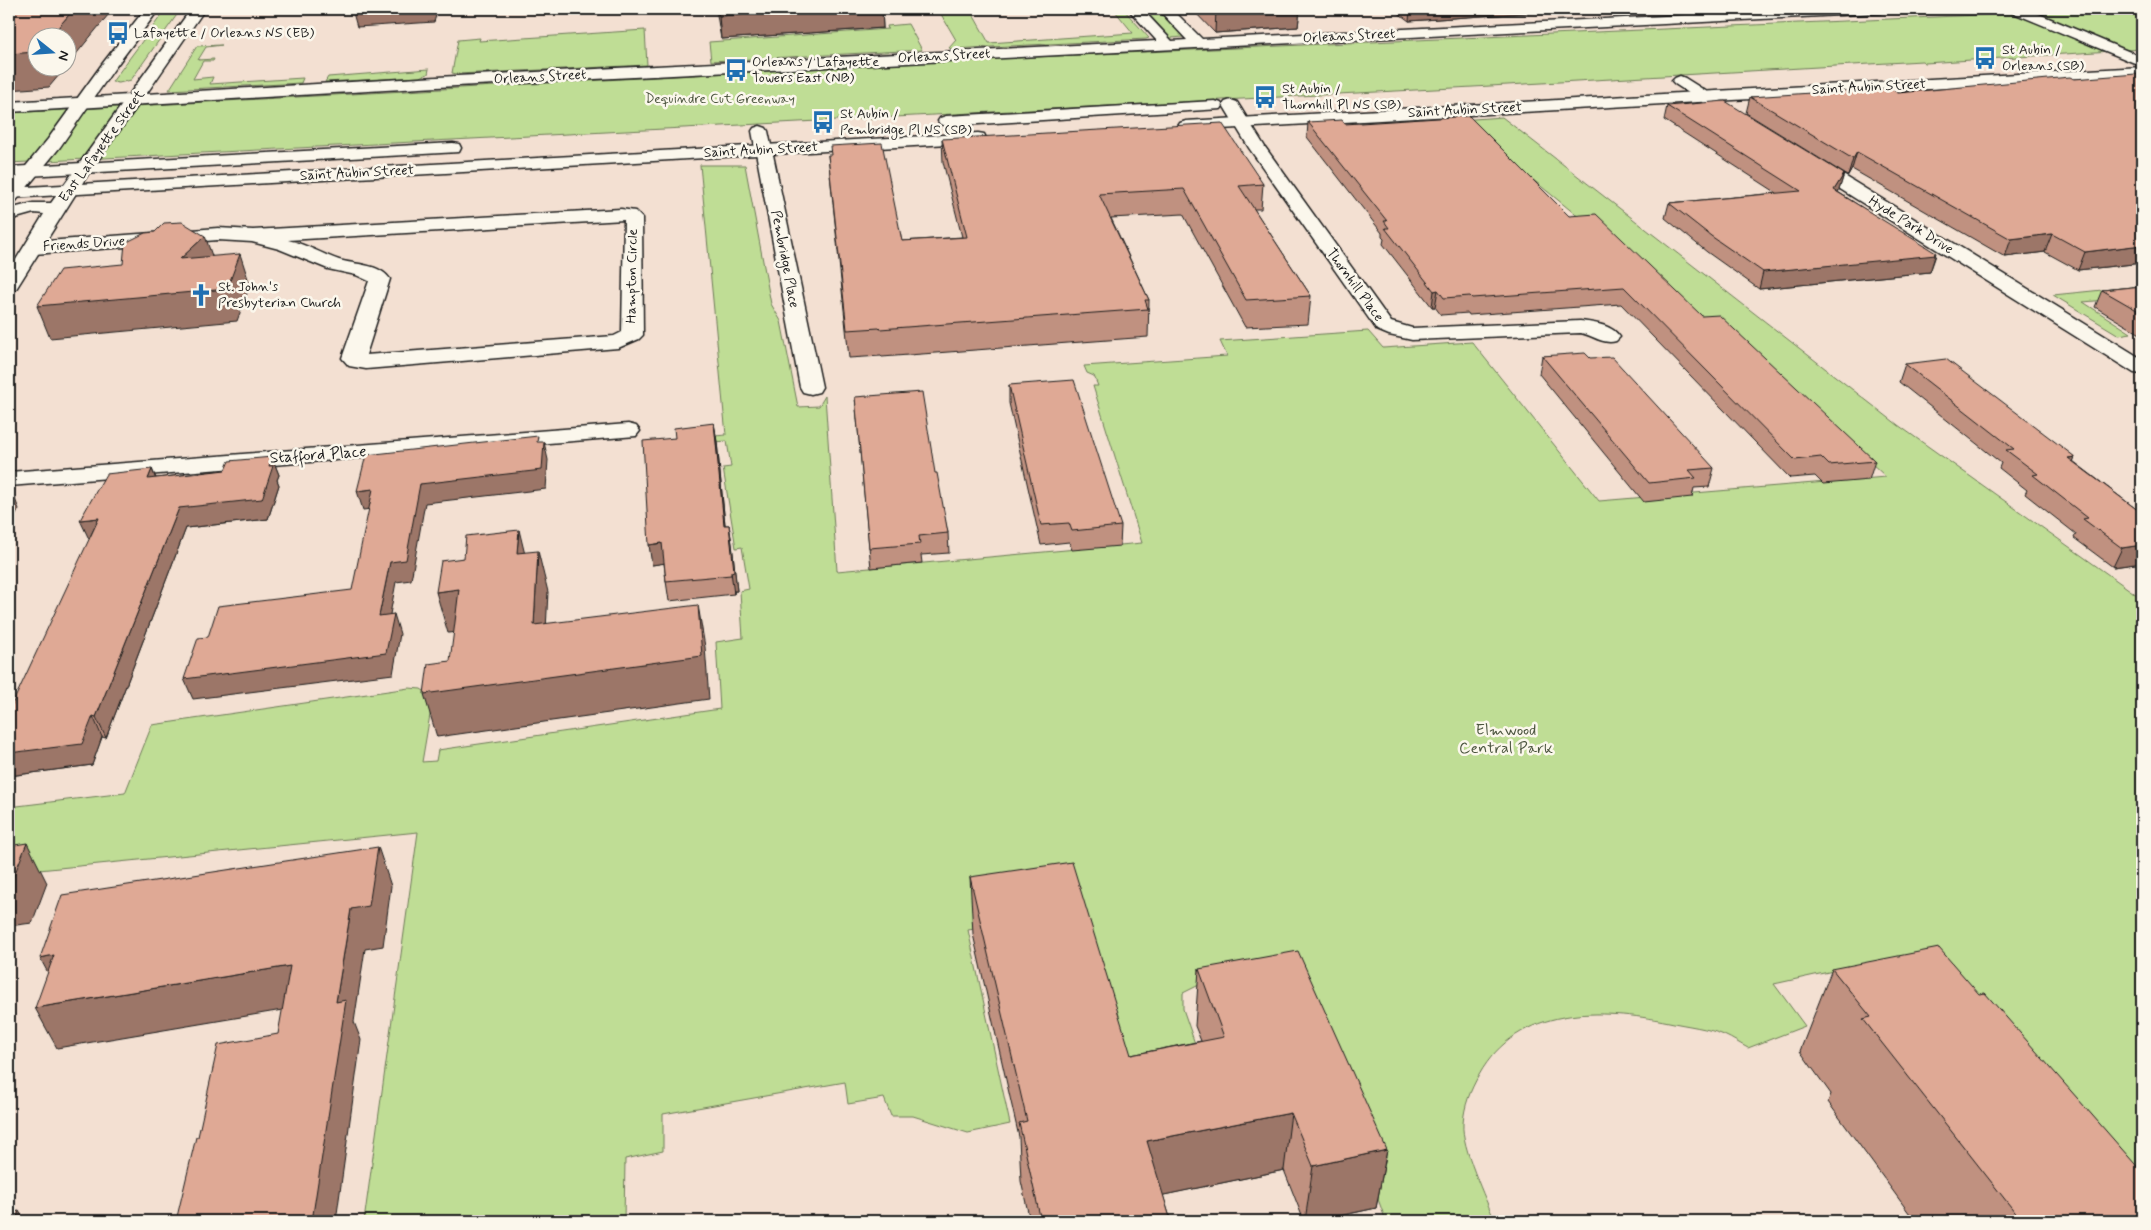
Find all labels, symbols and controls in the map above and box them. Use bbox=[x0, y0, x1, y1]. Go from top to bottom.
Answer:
bus stop icon: Lafayette / Orleans NS (EB) bbox=[105, 20, 131, 46]
place label: Lafayette / Orleans NS (EB) bbox=[134, 24, 314, 42]
street label: Orleans Street bbox=[1302, 25, 1396, 47]
north arrow bbox=[28, 28, 78, 78]
place label: St Aubin / Orleans (SB) bbox=[2002, 41, 2084, 75]
street label: Orleans Street bbox=[897, 45, 991, 67]
bus stop icon: St Aubin / Orleans (SB) bbox=[1972, 45, 1998, 71]
text: N bbox=[54, 48, 73, 63]
place label: Orleans / Lafayette Towers East (NB) bbox=[752, 53, 879, 87]
bus stop icon: Orleans / Lafayette Towers East (NB) bbox=[723, 57, 749, 83]
street label: Orleans Street bbox=[493, 66, 587, 88]
street label: Saint Aubin Street bbox=[1811, 75, 1927, 99]
place label: St Aubin / Thornhill Pl NS (SB) bbox=[1282, 80, 1401, 114]
bus stop icon: St Aubin / Thornhill Pl NS (SB) bbox=[1252, 84, 1278, 110]
street label: East Lafayette Street bbox=[55, 86, 149, 206]
park label: Dequindre Cut Greenway bbox=[645, 90, 795, 108]
street label: Saint Aubin Street bbox=[1407, 98, 1523, 122]
place label: St Aubin / Pembridge Pl NS (SB) bbox=[840, 105, 972, 140]
bus stop icon: St Aubin / Pembridge Pl NS (SB) bbox=[810, 109, 836, 135]
street label: Saint Aubin Street bbox=[703, 138, 819, 162]
street label: Saint Aubin Street bbox=[299, 161, 415, 185]
street label: Hyde Park Drive bbox=[1865, 192, 1957, 258]
street label: Pembridge Place bbox=[766, 209, 803, 310]
street label: Hampton Circle bbox=[622, 228, 642, 323]
street label: Friends Drive bbox=[42, 232, 126, 256]
street label: Thornhill Place bbox=[1322, 245, 1388, 325]
place label: St. John's Presbyterian Church bbox=[218, 278, 341, 312]
church icon: St. John's Presbyterian Church bbox=[188, 282, 214, 308]
street label: Stafford Place bbox=[269, 441, 367, 471]
park label: Elmwood Central Park bbox=[1459, 720, 1553, 759]

